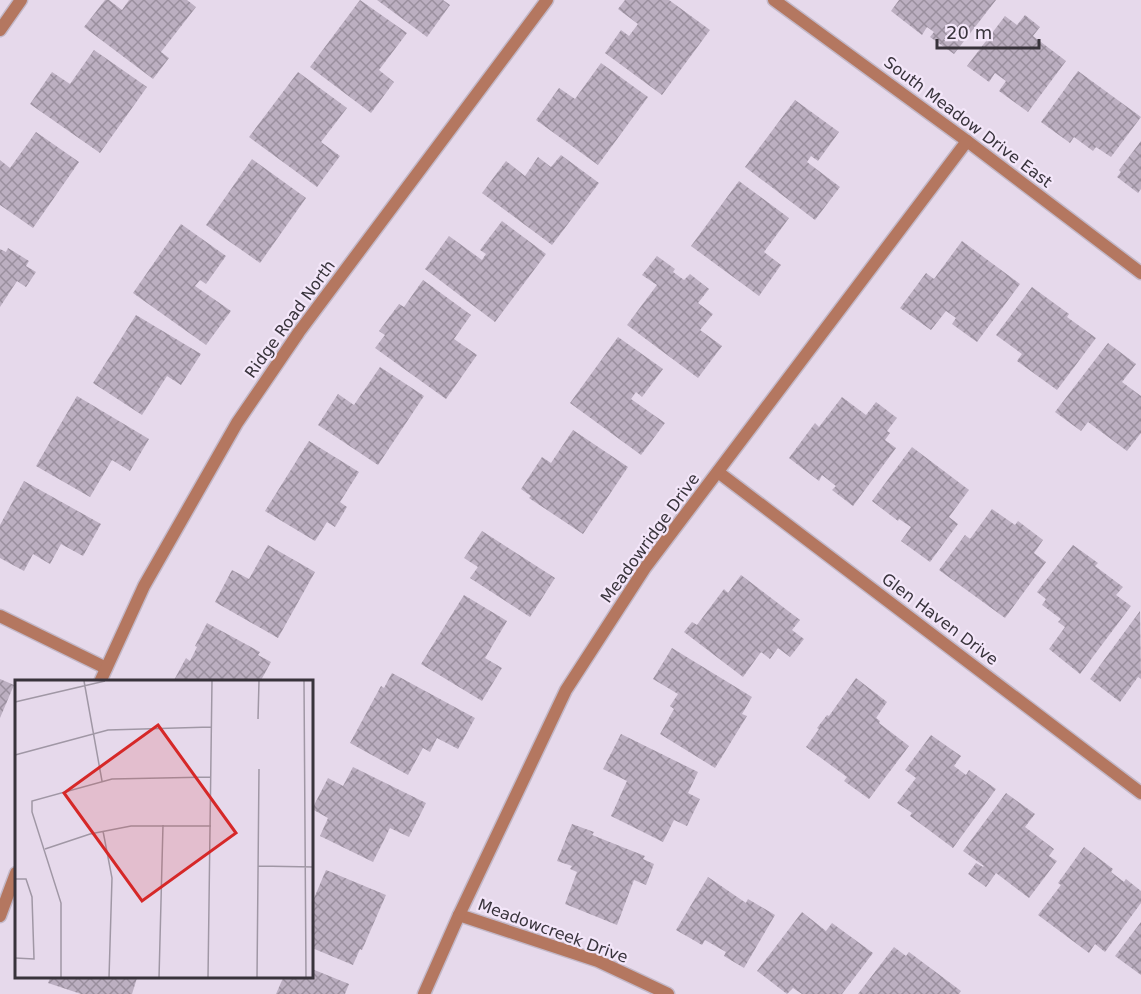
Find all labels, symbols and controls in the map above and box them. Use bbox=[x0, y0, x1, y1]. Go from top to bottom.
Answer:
scale bar bbox=[937, 12, 1039, 50]
text: 20 m bbox=[946, 22, 992, 43]
street label: South Meadow Drive East bbox=[880, 53, 1056, 191]
street label: Ridge Road North bbox=[241, 256, 339, 382]
street label: Meadowridge Drive bbox=[597, 470, 703, 606]
street label: Glen Haven Drive bbox=[878, 569, 1002, 669]
inset map bbox=[15, 680, 314, 979]
street label: Meadowcreek Drive bbox=[475, 895, 631, 967]

